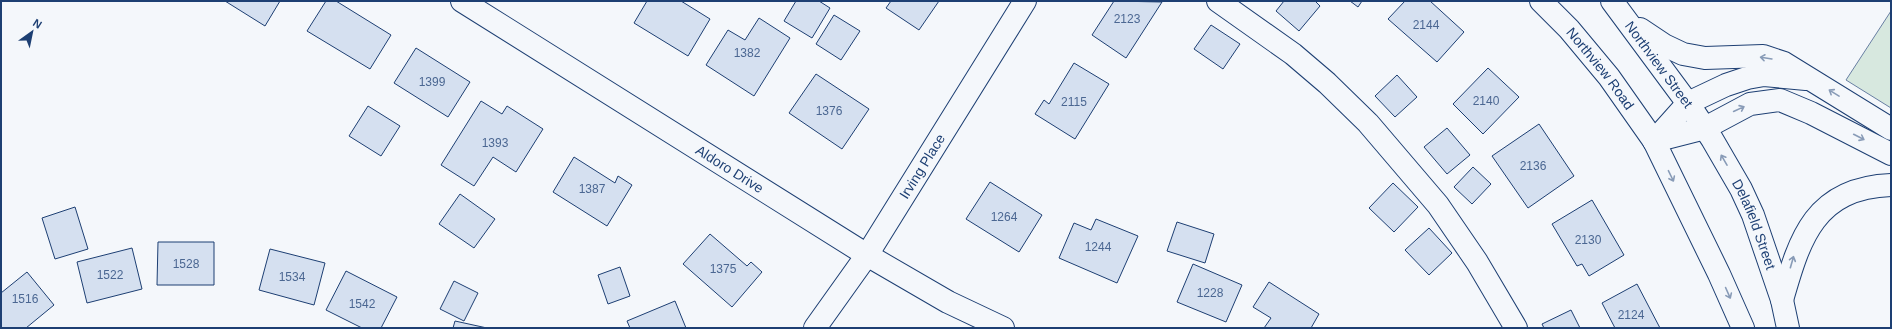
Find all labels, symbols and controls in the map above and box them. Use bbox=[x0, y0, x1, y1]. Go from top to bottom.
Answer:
north arrow bbox=[12, 12, 52, 52]
house number: 2123 bbox=[1114, 12, 1141, 26]
text: N bbox=[31, 16, 44, 31]
house number: 2144 bbox=[1413, 18, 1440, 32]
street label: Northview Street bbox=[1622, 18, 1696, 111]
street label: Northview Road bbox=[1563, 24, 1637, 113]
house number: 1382 bbox=[734, 46, 761, 60]
one-way arrow bbox=[1760, 54, 1773, 62]
house number: 1399 bbox=[419, 75, 446, 89]
one-way arrow bbox=[1828, 89, 1840, 97]
house number: 2140 bbox=[1473, 94, 1500, 108]
house number: 2115 bbox=[1061, 95, 1087, 109]
house number: 1376 bbox=[816, 104, 843, 118]
one-way arrow bbox=[1732, 105, 1744, 112]
street label: Irving Place bbox=[896, 131, 948, 202]
one-way arrow bbox=[1852, 134, 1864, 142]
house number: 1393 bbox=[482, 136, 509, 150]
street label: Aldoro Drive bbox=[693, 142, 767, 196]
one-way arrow bbox=[1720, 154, 1728, 166]
house number: 2136 bbox=[1520, 159, 1547, 173]
one-way arrow bbox=[1668, 170, 1675, 182]
street label: Delafield Street bbox=[1729, 176, 1779, 272]
house number: 1387 bbox=[579, 182, 606, 196]
house number: 1264 bbox=[991, 210, 1018, 224]
house number: 2130 bbox=[1575, 233, 1602, 247]
house number: 1244 bbox=[1085, 240, 1112, 254]
one-way arrow bbox=[1789, 256, 1796, 269]
house number: 1528 bbox=[173, 257, 200, 271]
house number: 1375 bbox=[710, 262, 737, 276]
house number: 1522 bbox=[97, 268, 124, 282]
house number: 1534 bbox=[279, 270, 306, 284]
house number: 1228 bbox=[1197, 286, 1224, 300]
one-way arrow bbox=[1725, 287, 1732, 299]
house number: 1516 bbox=[12, 292, 39, 306]
house number: 1542 bbox=[349, 297, 376, 311]
house number: 2124 bbox=[1618, 308, 1645, 322]

